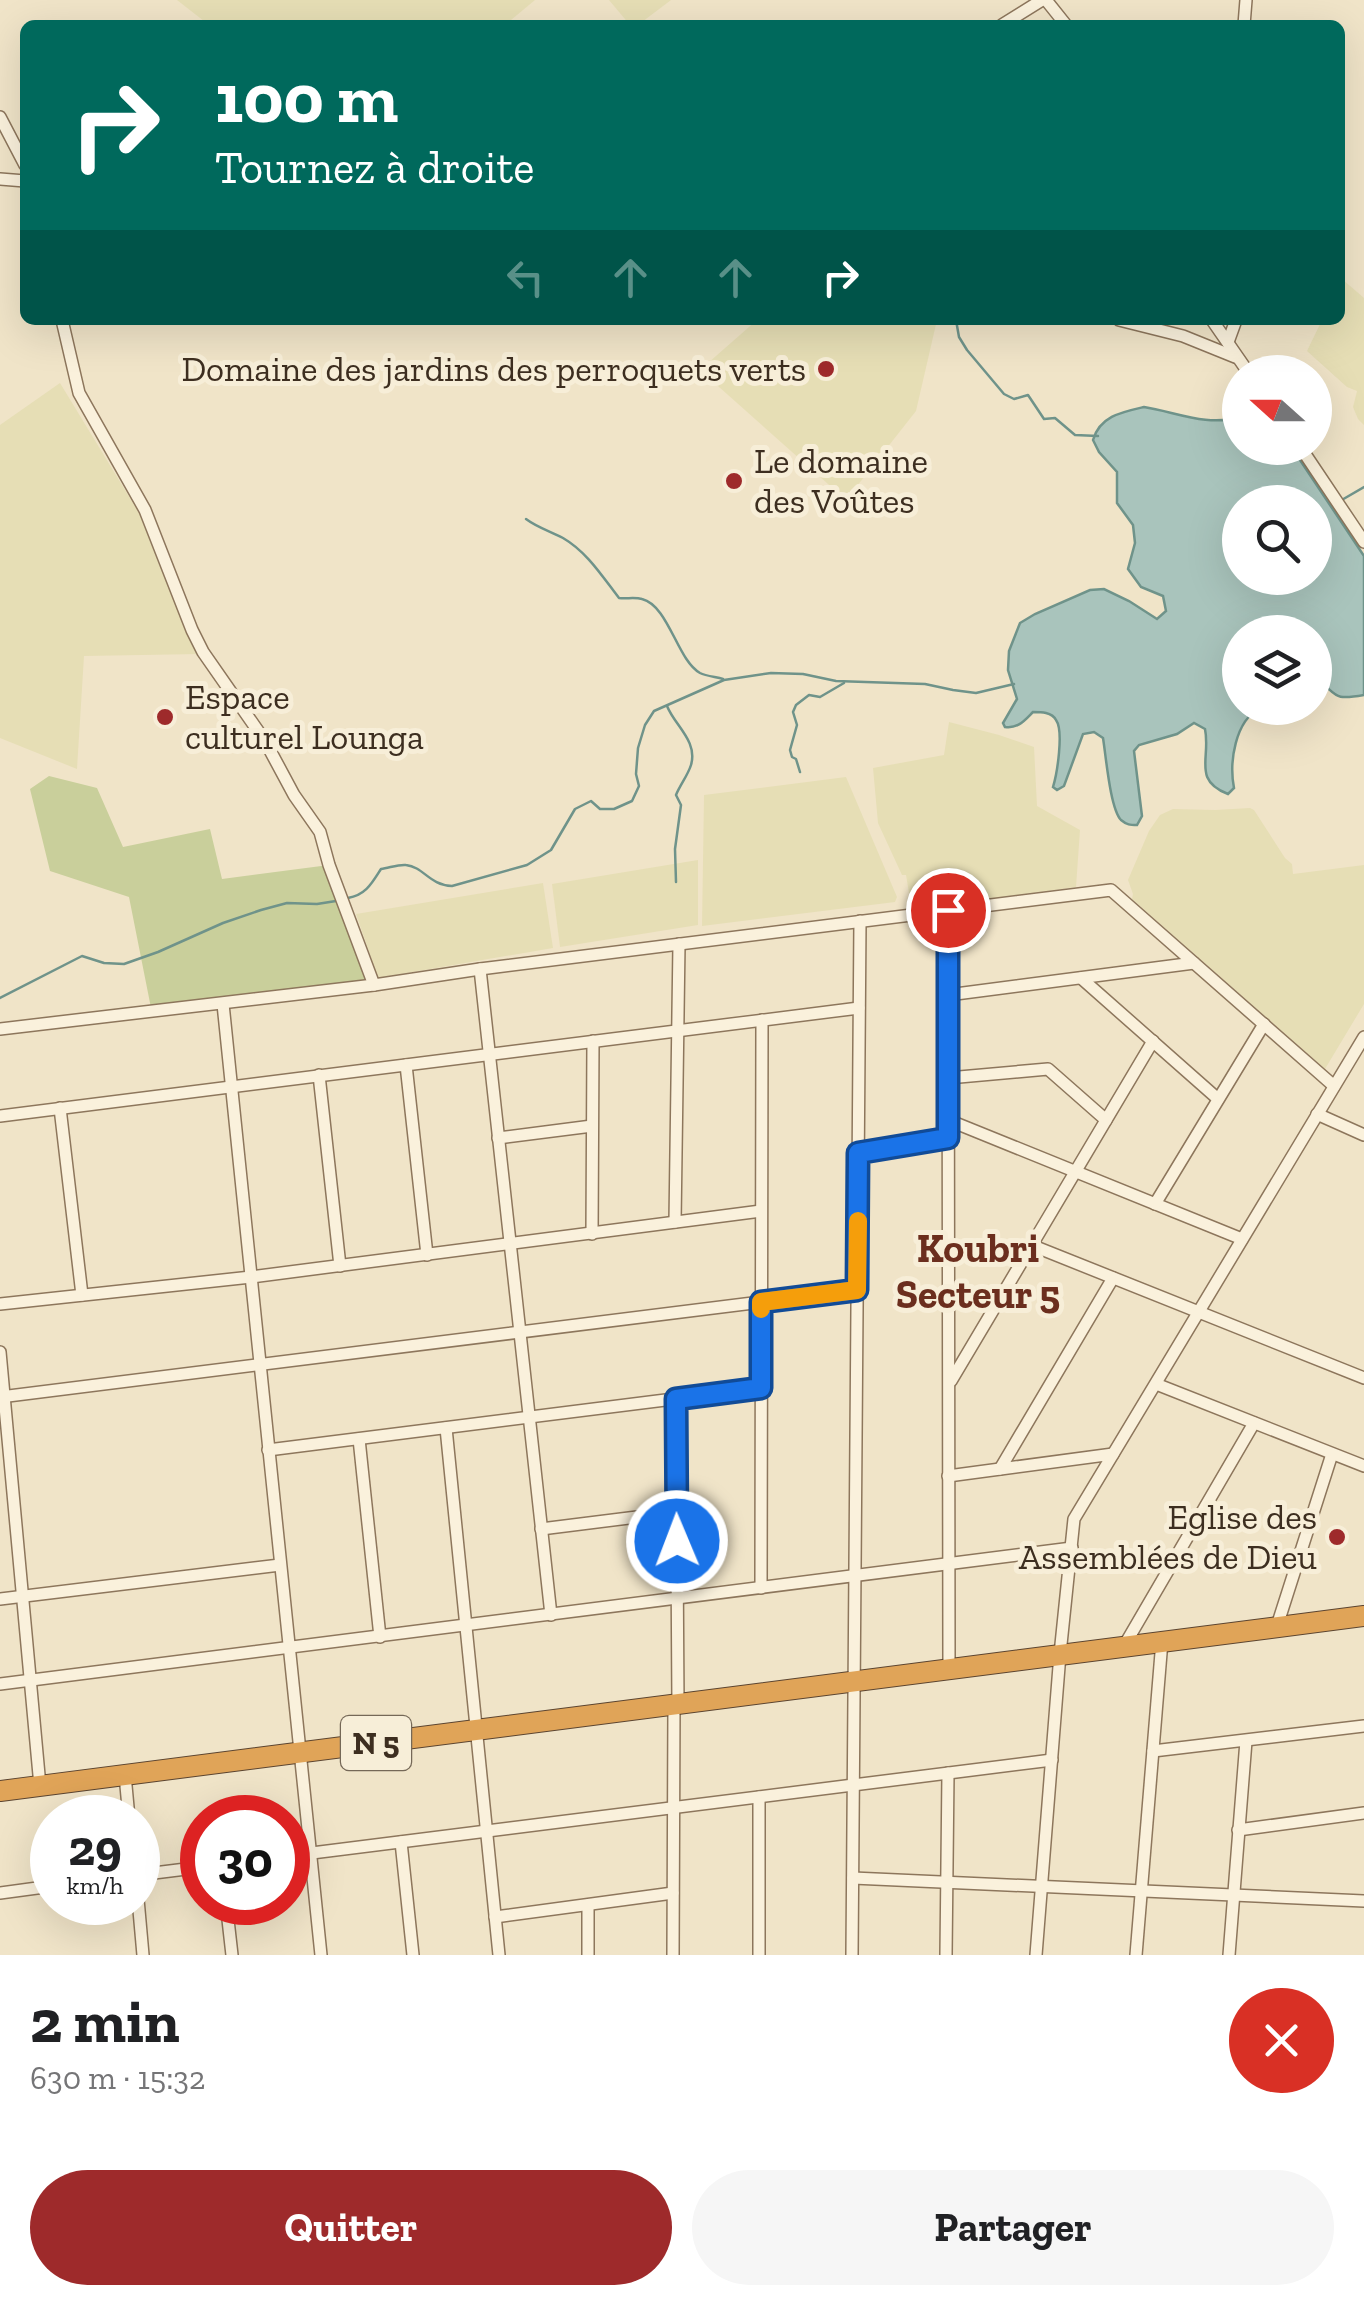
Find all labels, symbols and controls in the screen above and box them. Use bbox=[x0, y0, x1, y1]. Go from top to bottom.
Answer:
text: 100 m bbox=[215, 56, 398, 140]
icon: right bbox=[50, 60, 180, 190]
text: Tournez à droite bbox=[215, 141, 534, 195]
icon: left bbox=[498, 250, 553, 305]
icon: ahead bbox=[603, 250, 658, 305]
icon: ahead bbox=[708, 250, 763, 305]
icon: right bbox=[813, 250, 868, 305]
place label: Domaine des jardins des perroquets verts bbox=[181, 348, 806, 390]
north arrow bbox=[1222, 355, 1332, 465]
map controls bbox=[1222, 355, 1332, 725]
marker: Domaine des jardins des perroquets verts bbox=[815, 358, 837, 380]
place label: Le domaine des Voûtes bbox=[754, 440, 928, 522]
marker: Le domaine des Voûtes bbox=[723, 470, 745, 492]
button: search bbox=[1222, 485, 1332, 595]
button: layers bbox=[1222, 615, 1332, 725]
place label: Espace culturel Lounga bbox=[185, 676, 424, 758]
marker: Espace culturel Lounga bbox=[154, 706, 176, 728]
pin bbox=[906, 868, 991, 953]
icon: arrive bbox=[921, 883, 976, 938]
district label: Koubri Secteur 5 bbox=[896, 1224, 1060, 1318]
position arrow bbox=[625, 1489, 729, 1593]
place label: Eglise des Assemblées de Dieu bbox=[1019, 1496, 1317, 1578]
marker: Eglise des Assemblées de Dieu bbox=[1326, 1526, 1348, 1548]
road number: N 5 bbox=[341, 1716, 411, 1770]
speed limit sign: 30 bbox=[180, 1795, 310, 1925]
text: 29 bbox=[68, 1818, 122, 1878]
text: km/h bbox=[66, 1870, 124, 1900]
text: 2 min bbox=[30, 1985, 180, 2057]
button: close bbox=[1229, 1988, 1334, 2093]
text: 630 m · 15:32 bbox=[30, 2059, 206, 2097]
button: Quitter bbox=[30, 2170, 672, 2285]
button: Partager bbox=[692, 2170, 1334, 2285]

